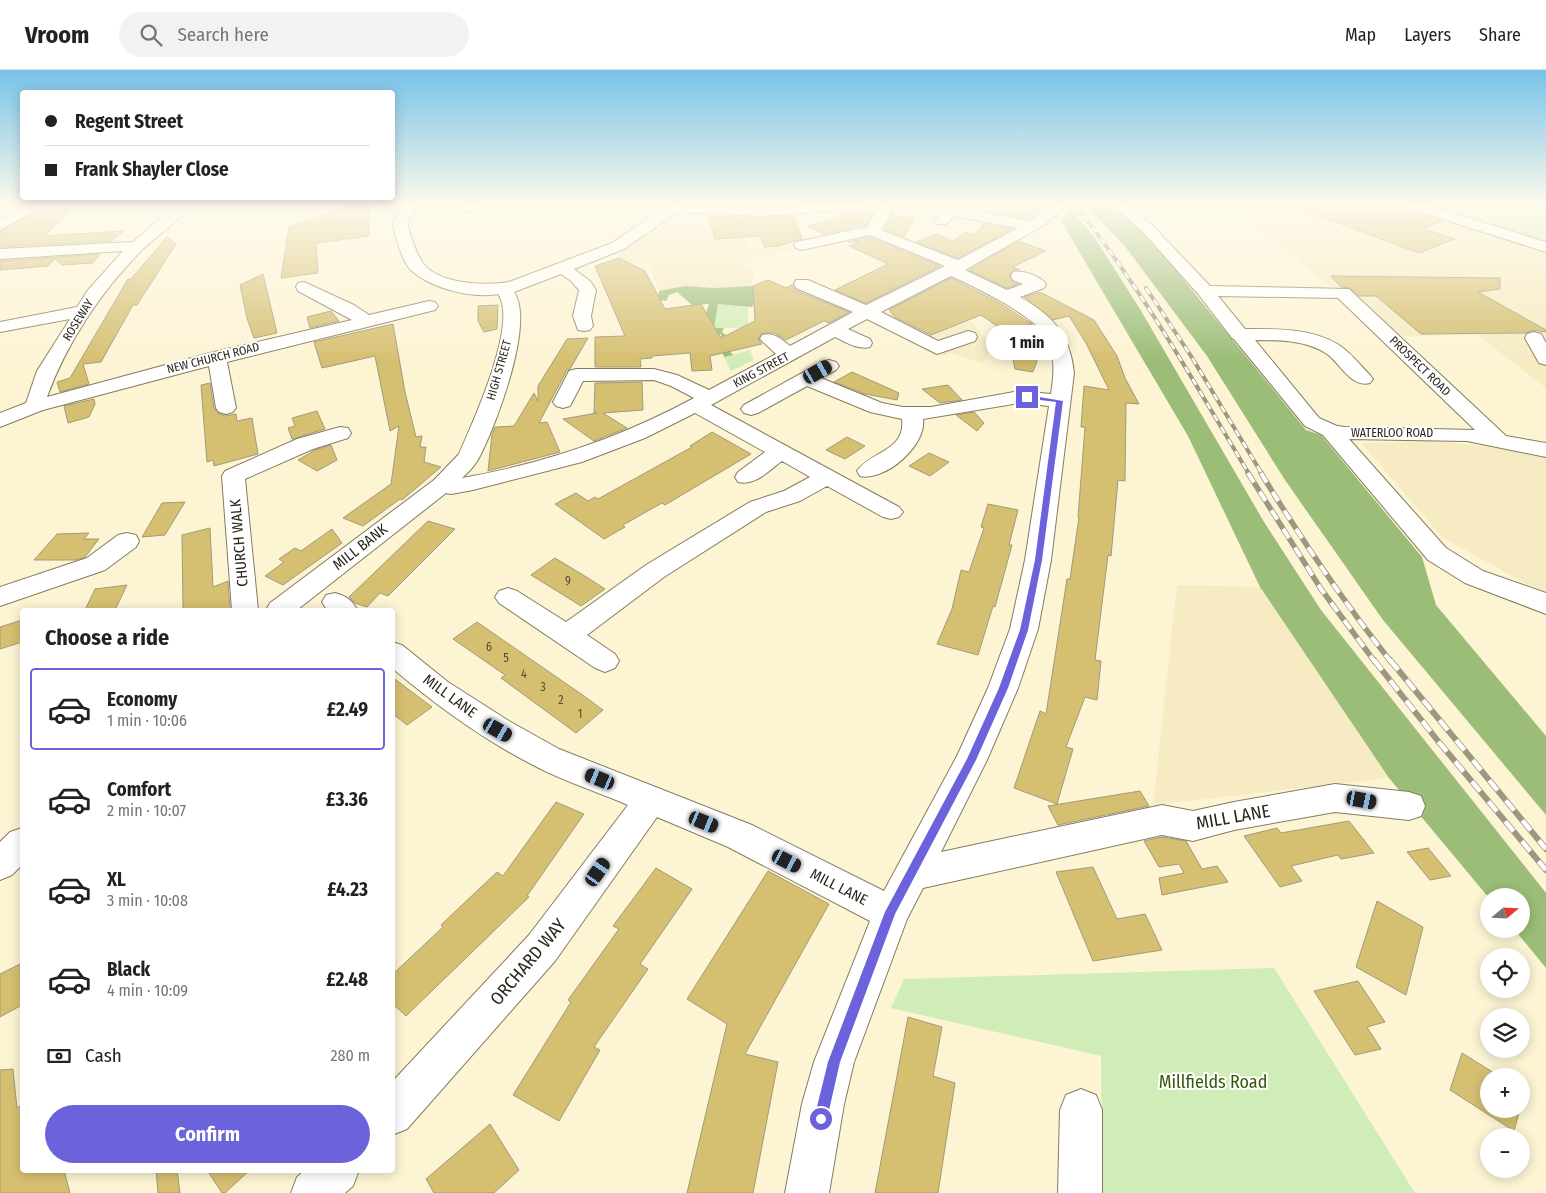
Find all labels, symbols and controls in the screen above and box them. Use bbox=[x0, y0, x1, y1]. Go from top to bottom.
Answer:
search box bbox=[119, 12, 469, 57]
text: Vroom bbox=[25, 21, 89, 49]
icon: search bbox=[137, 21, 165, 49]
text: Search here bbox=[177, 23, 269, 46]
text: Map bbox=[1345, 24, 1376, 46]
text: Layers bbox=[1404, 24, 1451, 46]
text: Share bbox=[1479, 24, 1521, 46]
text: Regent Street bbox=[75, 110, 183, 133]
text: Frank Shayler Close bbox=[75, 158, 229, 181]
street label: ROSEWAY bbox=[60, 297, 96, 343]
callout: 1 min bbox=[986, 325, 1068, 360]
text: 1 min bbox=[1010, 333, 1044, 352]
street label: PROSPECT ROAD bbox=[1387, 333, 1453, 399]
street label: HIGH STREET bbox=[484, 338, 514, 402]
street label: NEW CHURCH ROAD bbox=[165, 340, 261, 376]
street label: KING STREET bbox=[731, 349, 792, 391]
car bbox=[801, 358, 834, 386]
route end bbox=[1016, 386, 1038, 408]
street label: WATERLOO ROAD bbox=[1351, 426, 1433, 440]
street label: CHURCH WALK bbox=[226, 499, 252, 587]
street label: MILL BANK bbox=[329, 520, 391, 574]
house number: 9 bbox=[565, 574, 571, 588]
text: Choose a ride bbox=[45, 624, 169, 651]
house number: 6 bbox=[486, 640, 492, 654]
house number: 5 bbox=[503, 651, 509, 665]
house number: 4 bbox=[521, 667, 527, 681]
street label: MILL LANE bbox=[420, 670, 480, 722]
house number: 3 bbox=[540, 680, 546, 694]
icon: car bbox=[47, 687, 92, 732]
text: Economy bbox=[107, 688, 177, 711]
house number: 2 bbox=[558, 693, 564, 707]
text: £2.49 bbox=[327, 698, 368, 721]
house number: 1 bbox=[578, 707, 582, 721]
text: 1 min · 10:06 bbox=[107, 711, 187, 730]
car bbox=[481, 716, 514, 744]
car bbox=[583, 766, 616, 792]
icon: car bbox=[47, 777, 92, 822]
text: Comfort bbox=[107, 778, 171, 801]
text: £3.36 bbox=[326, 788, 368, 811]
car bbox=[1345, 790, 1378, 810]
street label: MILL LANE bbox=[1194, 800, 1272, 834]
text: 2 min · 10:07 bbox=[107, 801, 186, 820]
car bbox=[687, 809, 720, 835]
car bbox=[770, 848, 803, 874]
car bbox=[583, 855, 612, 889]
street label: MILL LANE bbox=[807, 865, 871, 909]
icon: car bbox=[47, 867, 92, 912]
text: XL bbox=[107, 868, 126, 891]
text: £4.23 bbox=[327, 878, 368, 901]
north arrow bbox=[1480, 888, 1530, 938]
map controls bbox=[1480, 888, 1530, 1178]
text: 3 min · 10:08 bbox=[107, 891, 188, 910]
street label: ORCHARD WAY bbox=[486, 914, 571, 1010]
button: locate bbox=[1480, 948, 1530, 998]
icon: car bbox=[47, 957, 92, 1002]
text: Black bbox=[107, 958, 150, 981]
text: £2.48 bbox=[326, 968, 368, 991]
text: 4 min · 10:09 bbox=[107, 981, 188, 1000]
button: layers bbox=[1480, 1008, 1530, 1058]
icon: cash bbox=[45, 1042, 73, 1070]
text: Cash bbox=[85, 1044, 122, 1067]
text: 280 m bbox=[331, 1046, 370, 1065]
button: + bbox=[1480, 1068, 1530, 1118]
park label: Millfields Road bbox=[1159, 1071, 1267, 1093]
button: Confirm bbox=[45, 1105, 370, 1163]
route start bbox=[810, 1108, 832, 1130]
button: − bbox=[1480, 1128, 1530, 1178]

